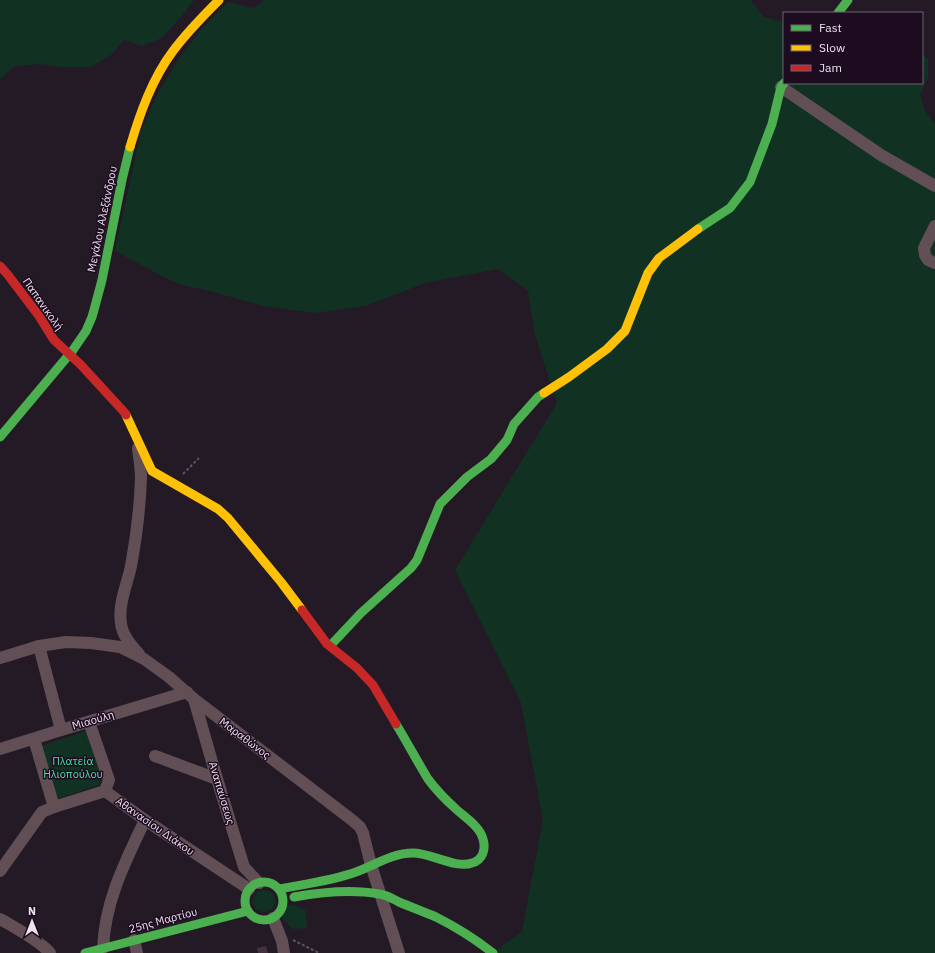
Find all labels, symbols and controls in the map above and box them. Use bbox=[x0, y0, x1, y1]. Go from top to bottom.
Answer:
legend bbox=[783, 12, 923, 84]
text: Fast bbox=[819, 20, 842, 35]
text: Slow bbox=[819, 40, 845, 55]
text: Jam bbox=[819, 60, 842, 75]
street label: Μεγάλου Αλεξάνδρου bbox=[84, 165, 120, 273]
street label: Παπανικολή bbox=[20, 275, 66, 333]
street label: Μιαούλη bbox=[70, 707, 116, 733]
street label: Μαραθώνος bbox=[217, 714, 273, 762]
park label: Πλατεία Ηλιοπούλου bbox=[43, 754, 103, 781]
street label: Αναπαύσεως bbox=[206, 760, 238, 826]
street label: Αθανασίου Διάκου bbox=[113, 794, 197, 858]
north arrow bbox=[12, 901, 52, 941]
text: N bbox=[28, 904, 36, 918]
street label: 25ης Μαρτίου bbox=[127, 904, 199, 936]

